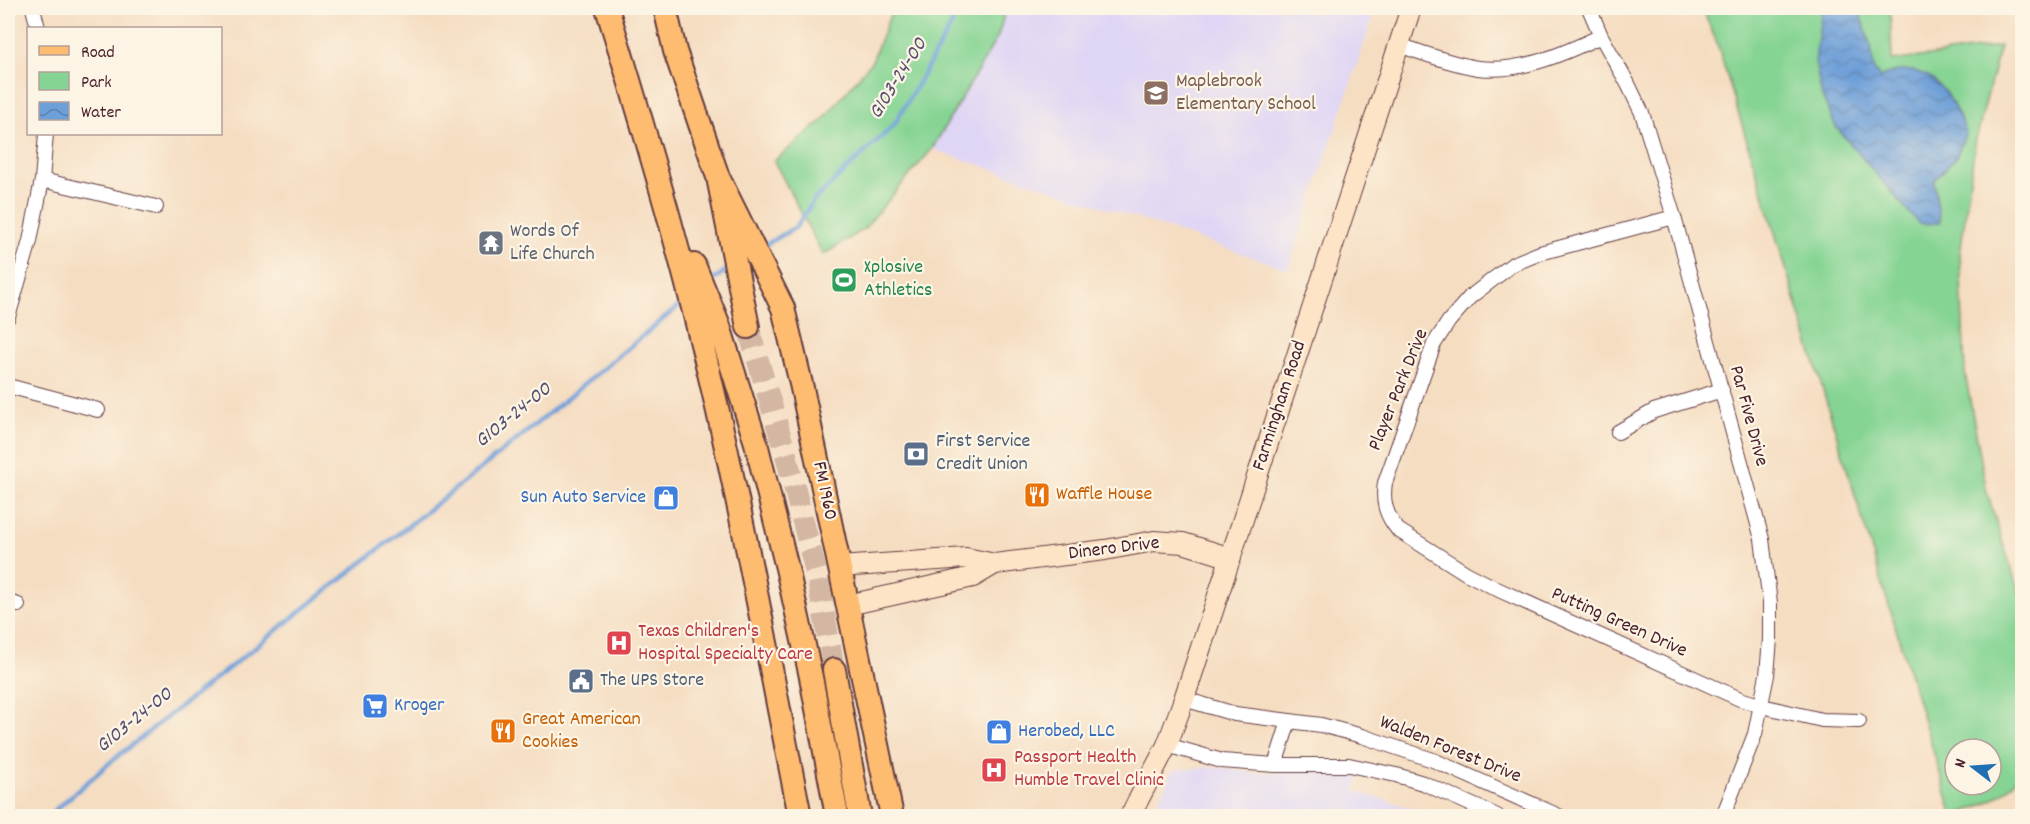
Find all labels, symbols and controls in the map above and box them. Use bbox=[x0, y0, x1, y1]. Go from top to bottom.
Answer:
legend bbox=[27, 27, 222, 135]
water label: G103-24-00 bbox=[862, 31, 937, 126]
text: Road bbox=[81, 41, 115, 66]
place label: Maplebrook Elementary School bbox=[1176, 68, 1316, 119]
text: Park bbox=[81, 71, 112, 96]
school or university icon: Maplebrook Elementary School bbox=[1141, 78, 1171, 108]
text: Water bbox=[81, 101, 121, 126]
place label: Words Of Life Church bbox=[510, 218, 595, 269]
temple icon: Words Of Life Church bbox=[476, 228, 506, 258]
place label: Xplosive Athletics bbox=[864, 254, 933, 305]
sports icon: Xplosive Athletics bbox=[829, 265, 859, 295]
street label: Player Park Drive bbox=[1362, 325, 1436, 455]
street label: Farmingham Road bbox=[1246, 337, 1314, 475]
street label: Par Five Drive bbox=[1721, 362, 1775, 470]
water label: G103-24-00 bbox=[469, 375, 560, 456]
place label: First Service Credit Union bbox=[936, 428, 1030, 479]
bank icon: First Service Credit Union bbox=[901, 439, 931, 469]
street label: FM 1960 bbox=[804, 459, 844, 523]
restaurant icon: Waffle House bbox=[1022, 480, 1052, 510]
place label: Waffle House bbox=[1056, 481, 1153, 509]
shop icon: Sun Auto Service bbox=[651, 483, 681, 513]
place label: Sun Auto Service bbox=[520, 484, 646, 512]
street label: Dinero Drive bbox=[1067, 530, 1161, 568]
street label: Putting Green Drive bbox=[1547, 580, 1692, 666]
place label: Texas Children's Hospital Specialty Care bbox=[638, 618, 813, 669]
hospital icon: Texas Children's Hospital Specialty Care bbox=[604, 628, 634, 658]
public building icon: The UPS Store bbox=[566, 666, 596, 696]
place label: The UPS Store bbox=[600, 667, 704, 695]
water label: G103-24-00 bbox=[90, 680, 181, 761]
supermarket icon: Kroger bbox=[360, 691, 390, 721]
place label: Kroger bbox=[394, 692, 445, 720]
place label: Great American Cookies bbox=[522, 706, 641, 757]
street label: Walden Forest Drive bbox=[1375, 709, 1525, 791]
restaurant icon: Great American Cookies bbox=[488, 716, 518, 746]
shop icon: Herobed, LLC bbox=[984, 717, 1014, 747]
place label: Herobed, LLC bbox=[1018, 718, 1115, 746]
north arrow bbox=[1943, 737, 2003, 797]
place label: Passport Health Humble Travel Clinic bbox=[1014, 744, 1164, 795]
hospital icon: Passport Health Humble Travel Clinic bbox=[979, 755, 1009, 785]
text: N bbox=[1949, 756, 1973, 770]

